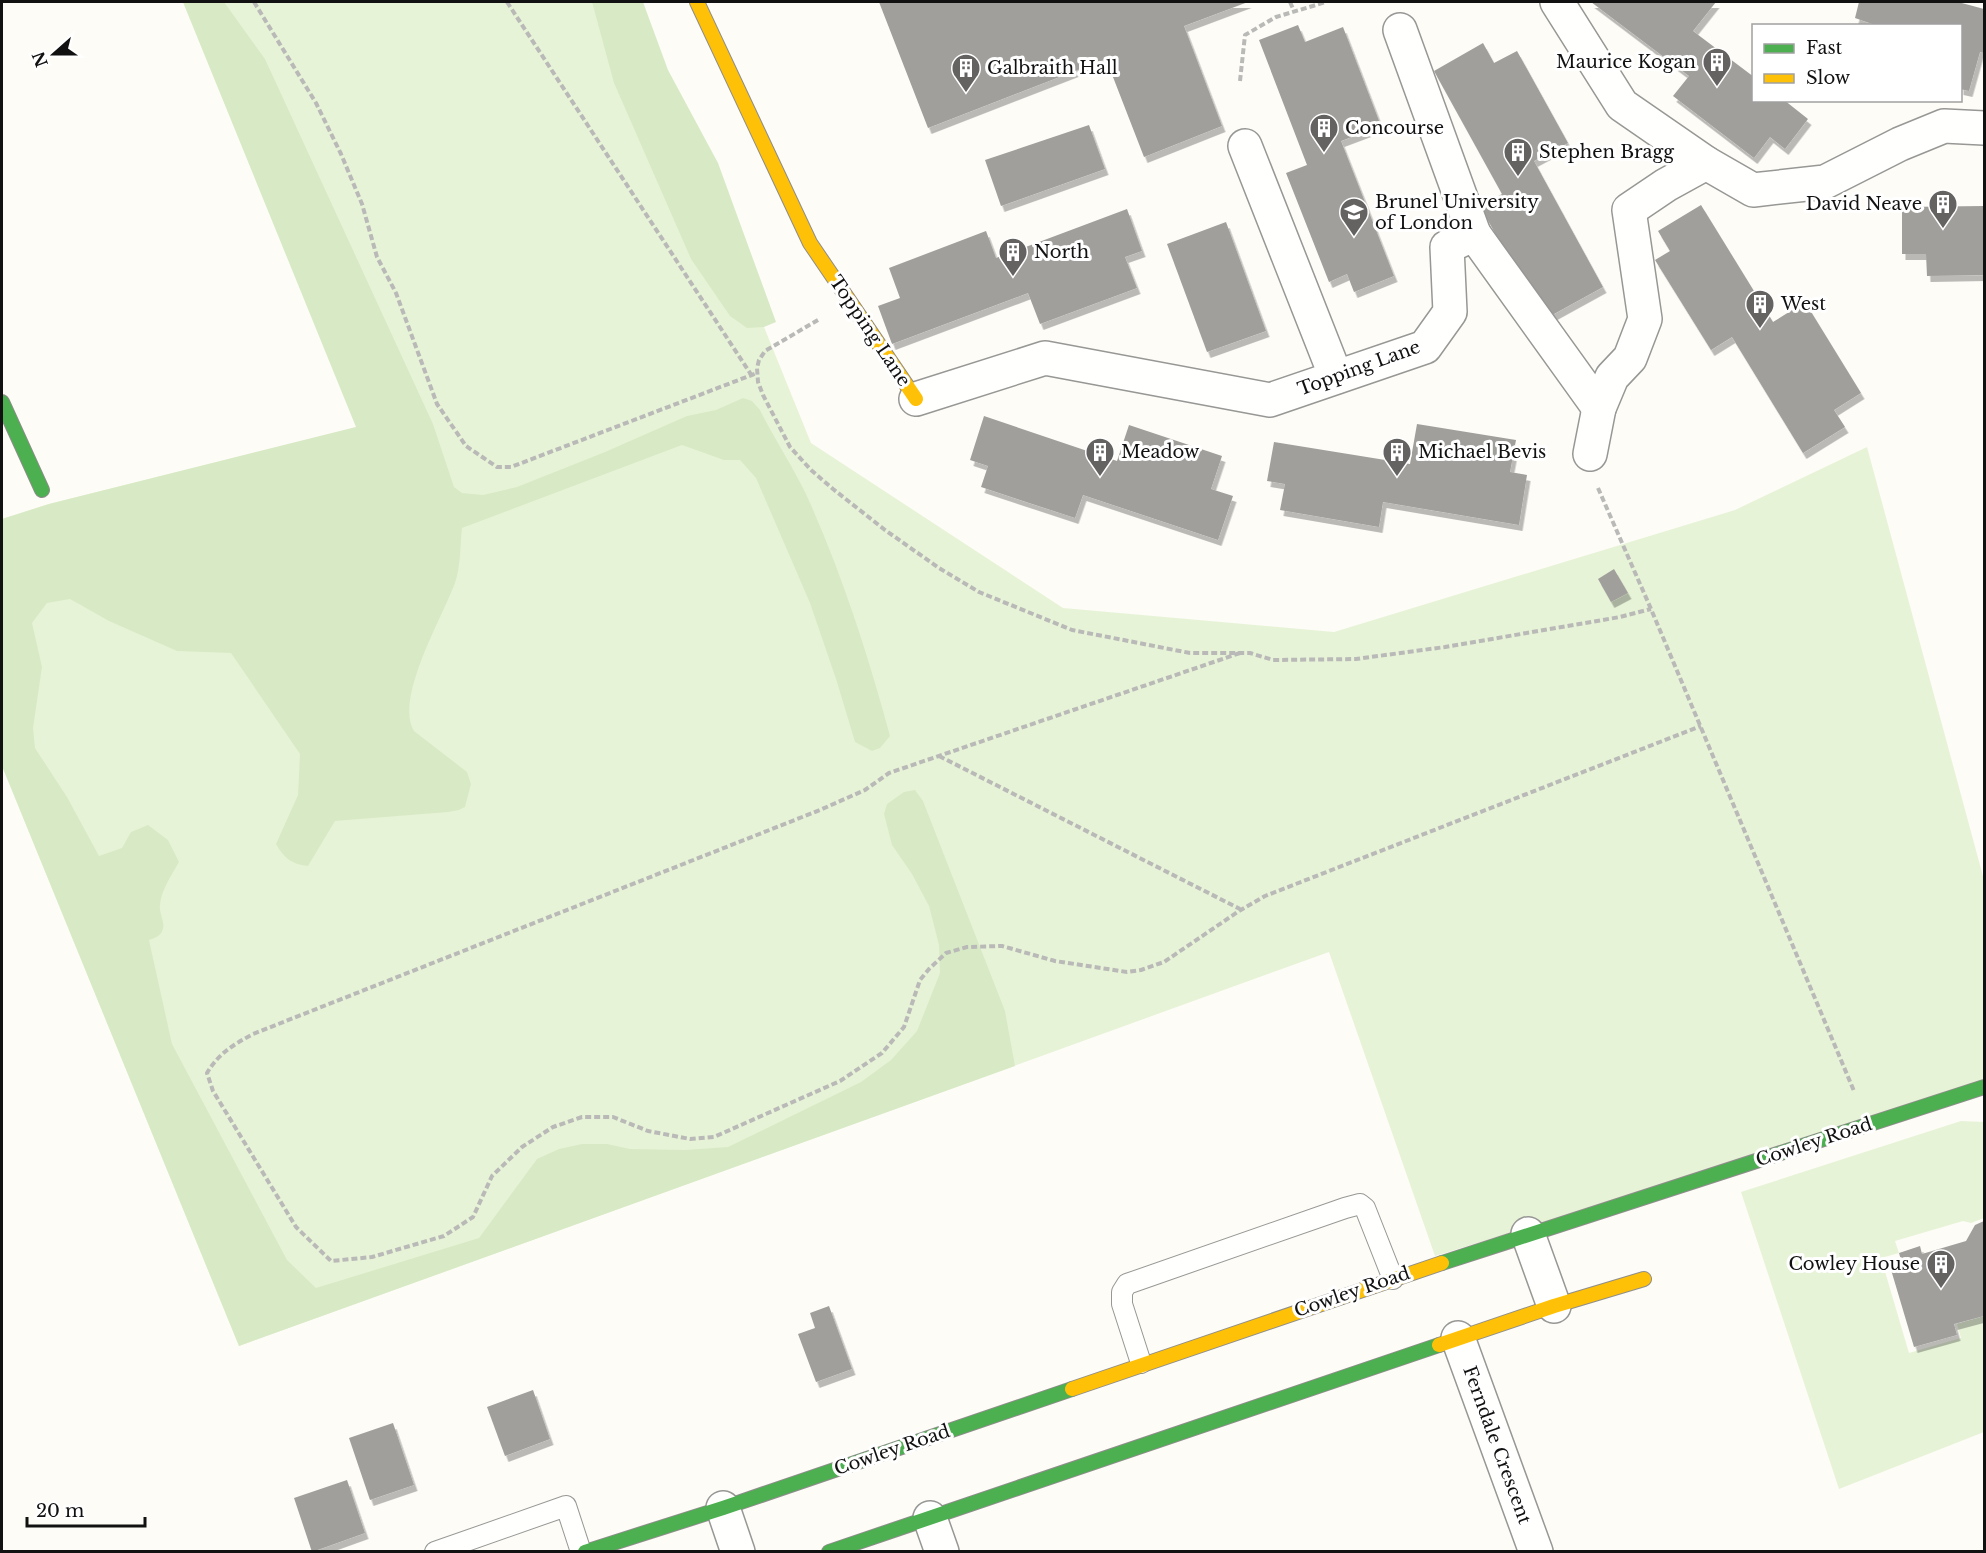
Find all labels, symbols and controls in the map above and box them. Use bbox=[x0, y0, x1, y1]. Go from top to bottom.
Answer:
north arrow bbox=[24, 24, 84, 84]
legend bbox=[1752, 24, 1962, 102]
text: Fast bbox=[1806, 37, 1843, 59]
building icon: Maurice Kogan bbox=[1701, 46, 1733, 88]
text: N bbox=[28, 49, 52, 70]
place label: Maurice Kogan bbox=[1556, 51, 1696, 73]
building icon: Galbraith Hall bbox=[950, 52, 982, 94]
place label: Galbraith Hall bbox=[987, 57, 1118, 79]
text: Slow bbox=[1806, 67, 1851, 89]
building icon: Concourse bbox=[1308, 112, 1340, 154]
place label: Concourse bbox=[1345, 117, 1444, 139]
building icon: Stephen Bragg bbox=[1502, 136, 1534, 178]
place label: Stephen Bragg bbox=[1539, 141, 1674, 163]
building icon: David Neave bbox=[1927, 188, 1959, 230]
place label: Brunel University of London bbox=[1375, 191, 1539, 234]
place label: David Neave bbox=[1806, 193, 1922, 215]
school or university icon: Brunel University of London bbox=[1338, 196, 1370, 238]
building icon: North bbox=[997, 236, 1029, 278]
place label: North bbox=[1034, 241, 1089, 263]
street label: Topping Lane bbox=[825, 271, 915, 391]
building icon: West bbox=[1744, 288, 1776, 330]
place label: West bbox=[1780, 293, 1826, 315]
street label: Topping Lane bbox=[1295, 336, 1423, 400]
building icon: Meadow bbox=[1084, 436, 1116, 478]
building icon: Michael Bevis bbox=[1381, 436, 1413, 478]
place label: Meadow bbox=[1121, 441, 1200, 463]
place label: Michael Bevis bbox=[1418, 441, 1546, 463]
street label: Cowley Road bbox=[1753, 1113, 1875, 1171]
building icon: Cowley House bbox=[1925, 1248, 1957, 1290]
place label: Cowley House bbox=[1788, 1253, 1920, 1275]
street label: Cowley Road bbox=[1291, 1262, 1413, 1322]
street label: Ferndale Crescent bbox=[1458, 1363, 1536, 1527]
street label: Cowley Road bbox=[831, 1420, 953, 1480]
scale bar bbox=[27, 1490, 146, 1528]
text: 20 m bbox=[36, 1500, 84, 1522]

